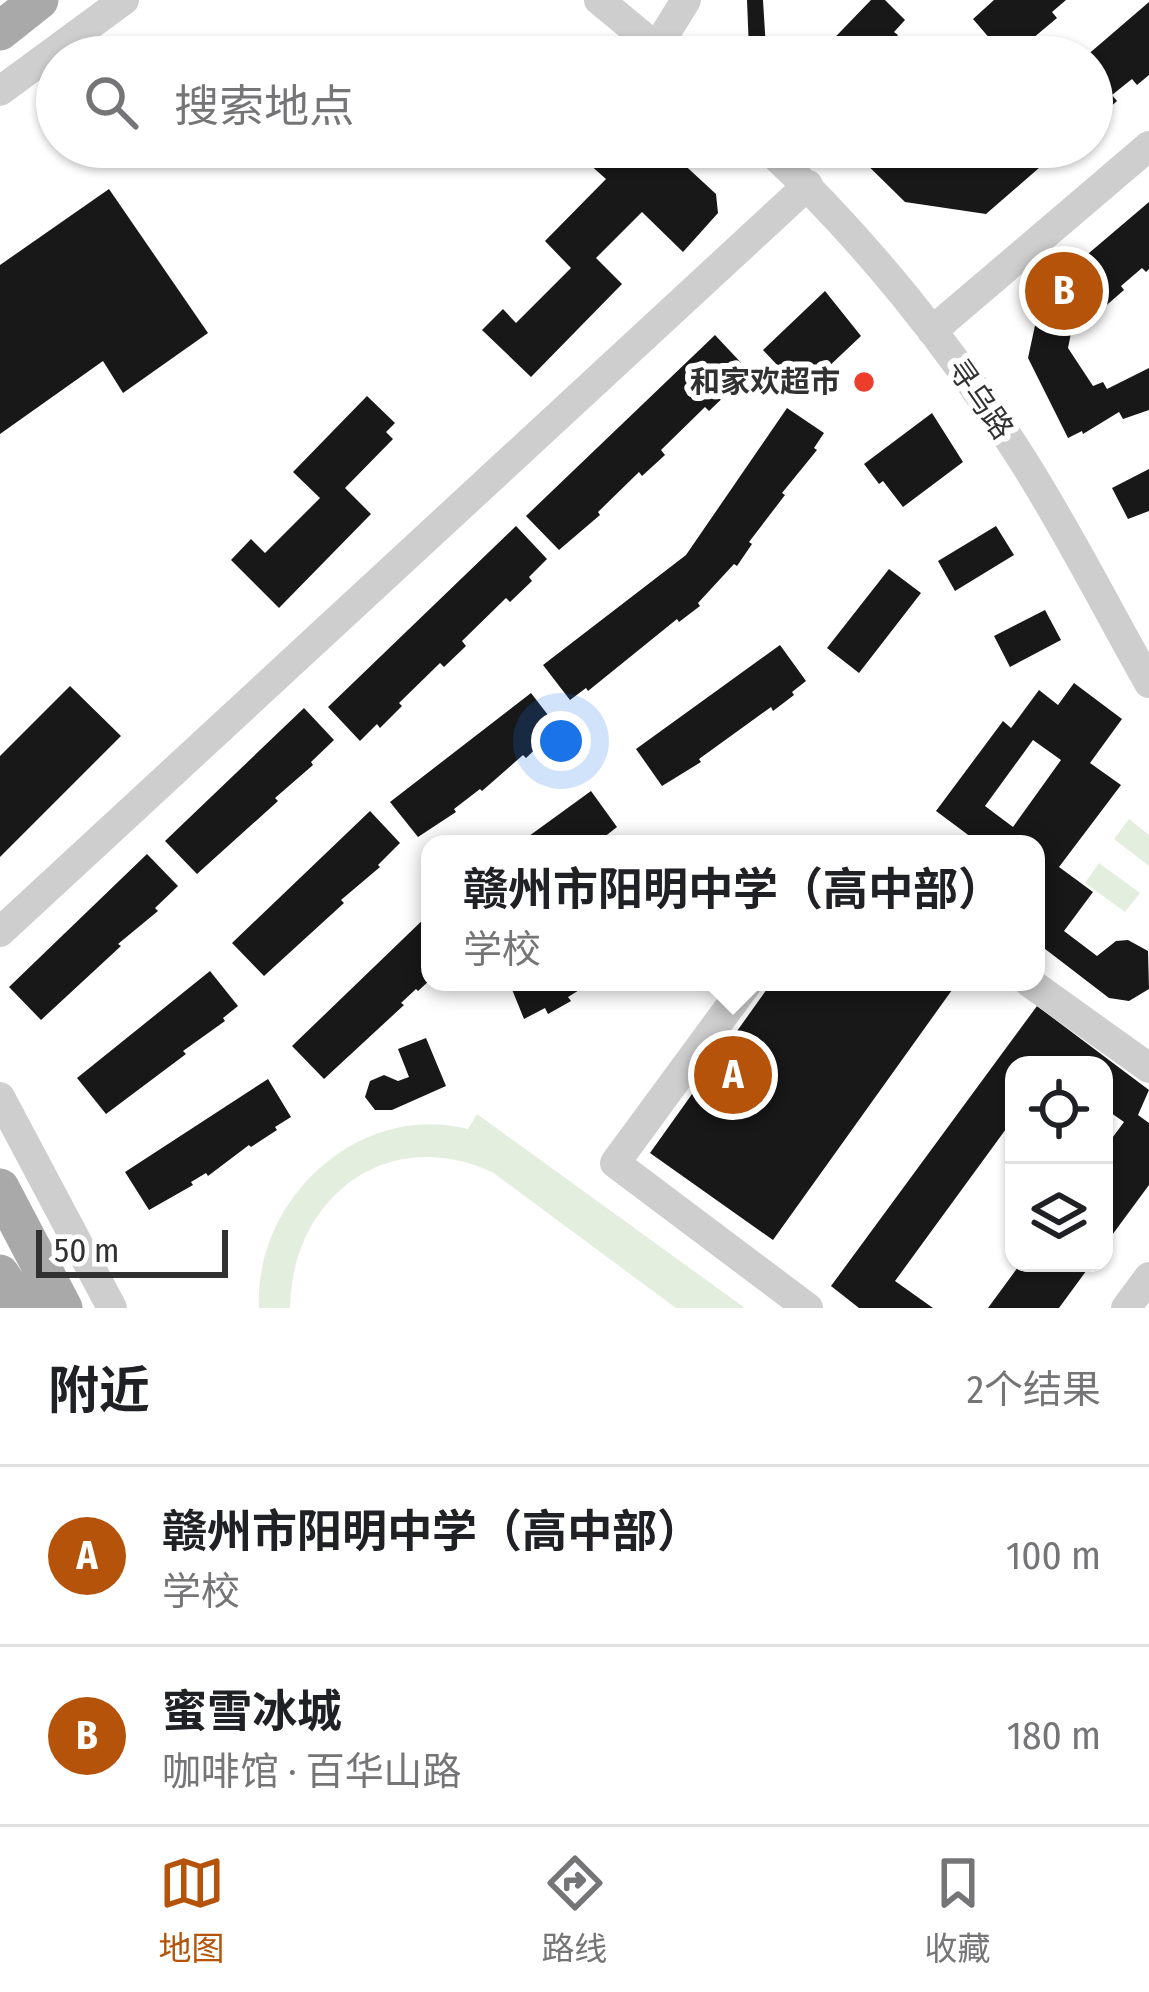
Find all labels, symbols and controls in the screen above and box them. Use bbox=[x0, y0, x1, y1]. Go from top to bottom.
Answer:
search box bbox=[36, 36, 1113, 168]
icon: search bbox=[78, 69, 144, 135]
text: 搜索地点 bbox=[174, 80, 354, 134]
pin: B bbox=[1025, 246, 1103, 336]
street label: 寻乌路 bbox=[939, 352, 1021, 446]
place label: 和家欢超市 bbox=[690, 364, 840, 400]
marker: 和家欢超市 bbox=[851, 369, 877, 395]
your location bbox=[531, 711, 591, 771]
popup bbox=[421, 835, 1045, 991]
text: 赣州市阳明中学（高中部） bbox=[463, 863, 1003, 917]
text: 学校 bbox=[463, 927, 541, 973]
pin: A bbox=[694, 1030, 772, 1120]
map controls bbox=[1005, 1056, 1113, 1272]
button: locate bbox=[1005, 1056, 1113, 1164]
button: layers bbox=[1005, 1164, 1113, 1272]
scale bar bbox=[36, 1224, 228, 1277]
text: 50 m bbox=[54, 1231, 119, 1271]
text: 附近 bbox=[48, 1360, 150, 1422]
text: 2个结果 bbox=[967, 1367, 1101, 1413]
text: 赣州市阳明中学（高中部） bbox=[162, 1505, 702, 1559]
text: A bbox=[76, 1533, 98, 1579]
text: 100 m bbox=[1006, 1533, 1101, 1579]
text: 学校 bbox=[162, 1569, 240, 1615]
text: 蜜雪冰城 bbox=[162, 1685, 342, 1739]
text: B bbox=[76, 1713, 98, 1759]
text: 180 m bbox=[1007, 1713, 1101, 1759]
text: 咖啡馆 · 百华山路 bbox=[162, 1749, 462, 1795]
tab: 地图 bbox=[159, 1850, 225, 1970]
tab: 路线 bbox=[542, 1850, 608, 1970]
tab: 收藏 bbox=[925, 1850, 991, 1970]

